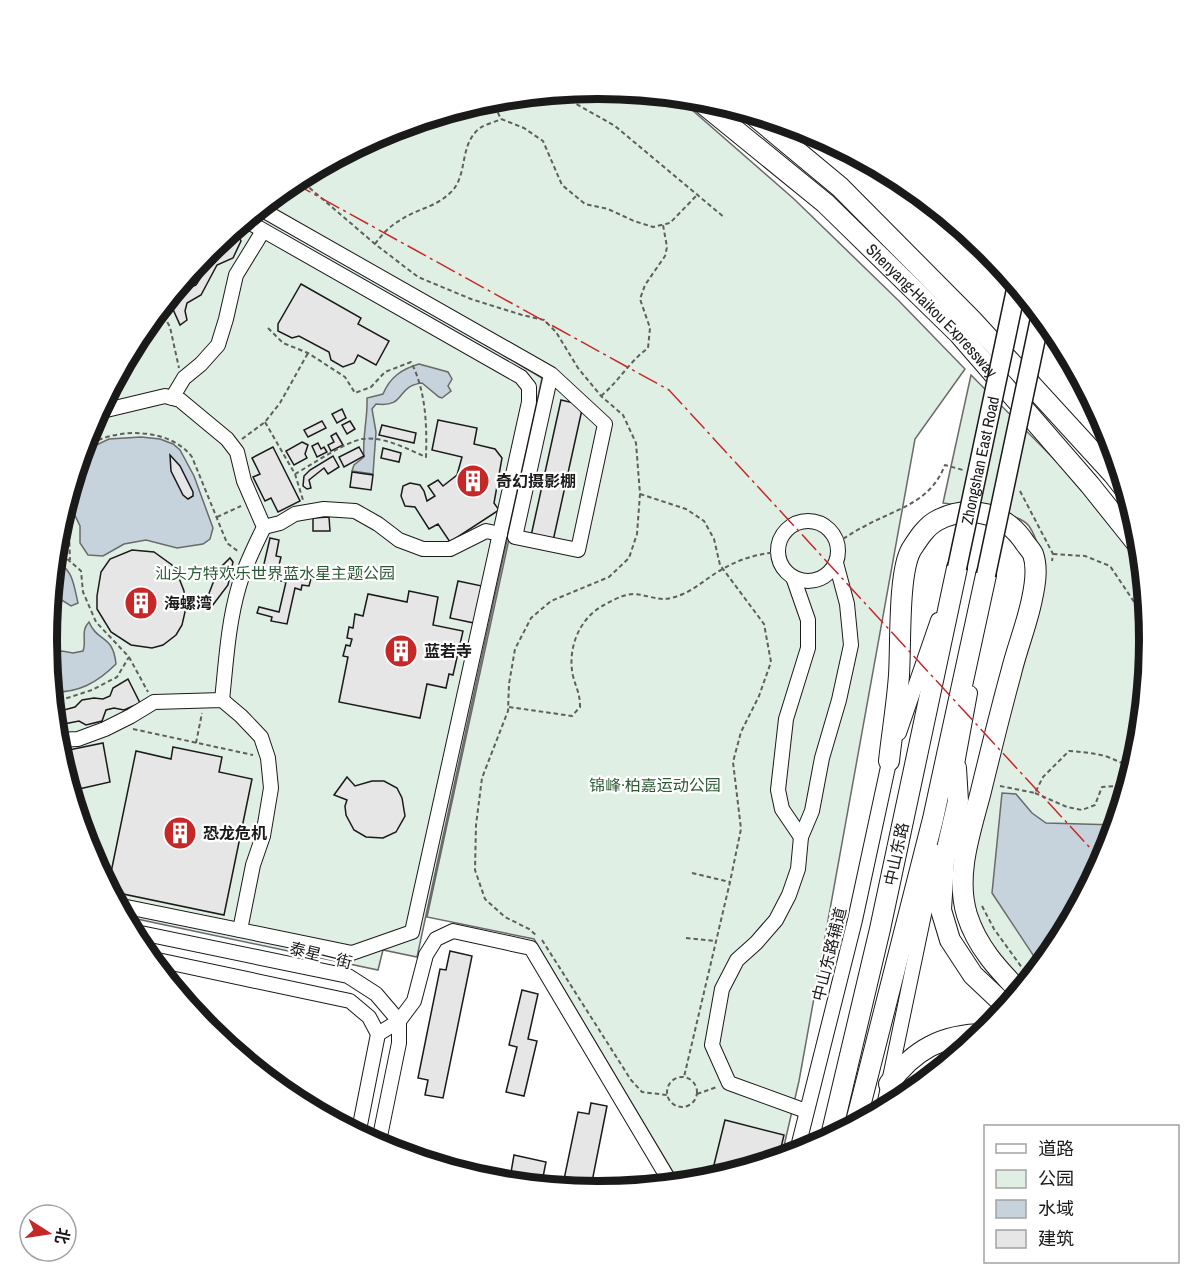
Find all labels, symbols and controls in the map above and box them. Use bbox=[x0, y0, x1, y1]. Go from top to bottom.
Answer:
street label: Shenyang-Haikou Expressway bbox=[862, 238, 1003, 382]
street label: Zhongshan East Road bbox=[956, 394, 1004, 527]
building icon: 奇幻摄影棚 bbox=[455, 463, 491, 499]
place label: 奇幻摄影棚 bbox=[496, 470, 576, 492]
park label: 汕头方特欢乐世界蓝水星主题公园 bbox=[155, 562, 395, 584]
building icon: 海螺湾 bbox=[123, 585, 159, 621]
place label: 海螺湾 bbox=[164, 592, 212, 614]
building icon: 蓝若寺 bbox=[383, 633, 419, 669]
place label: 蓝若寺 bbox=[424, 640, 472, 662]
park label: 锦峰·柏嘉运动公园 bbox=[589, 774, 721, 796]
building icon: 恐龙危机 bbox=[162, 815, 198, 851]
street label: 中山东路 bbox=[879, 820, 913, 888]
place label: 恐龙危机 bbox=[203, 822, 267, 844]
street label: 中山东路辅道 bbox=[807, 905, 851, 1003]
street label: 泰星一街 bbox=[287, 937, 355, 973]
legend bbox=[984, 1125, 1179, 1263]
text: 道路 bbox=[1038, 1136, 1074, 1161]
text: 公园 bbox=[1038, 1166, 1074, 1191]
text: 水域 bbox=[1038, 1196, 1074, 1221]
north arrow bbox=[18, 1203, 78, 1263]
text: 北 bbox=[50, 1226, 75, 1246]
text: 建筑 bbox=[1038, 1226, 1074, 1251]

